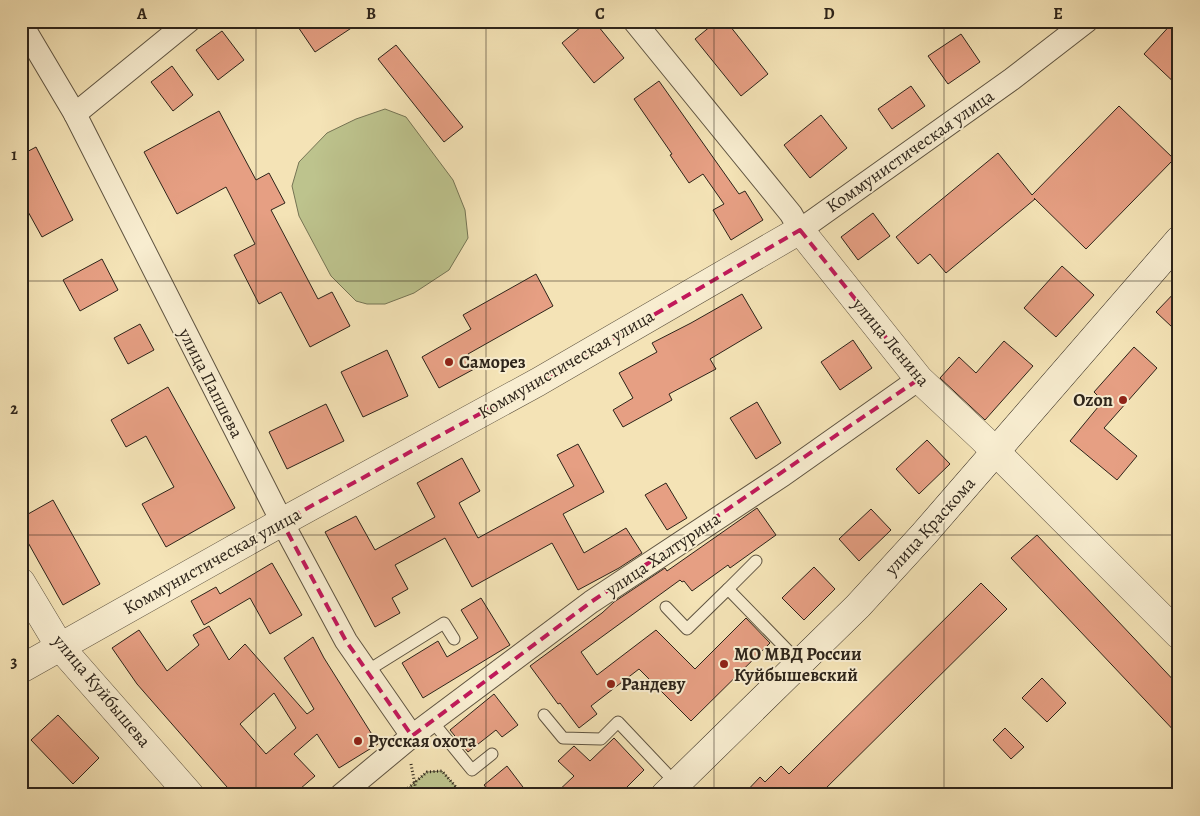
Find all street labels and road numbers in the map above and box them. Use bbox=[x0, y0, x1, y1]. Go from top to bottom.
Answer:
street label: Коммунистическая улица bbox=[821, 83, 999, 218]
street label: улица Ленина bbox=[846, 292, 936, 392]
street label: Коммунистическая улица bbox=[473, 303, 659, 424]
street label: улица Папшева bbox=[173, 323, 249, 443]
street label: улица Краскома bbox=[879, 471, 981, 581]
street label: Коммунистическая улица bbox=[119, 502, 306, 620]
street label: улица Халтурина bbox=[600, 506, 726, 602]
street label: улица Куйбышева bbox=[47, 629, 157, 753]

